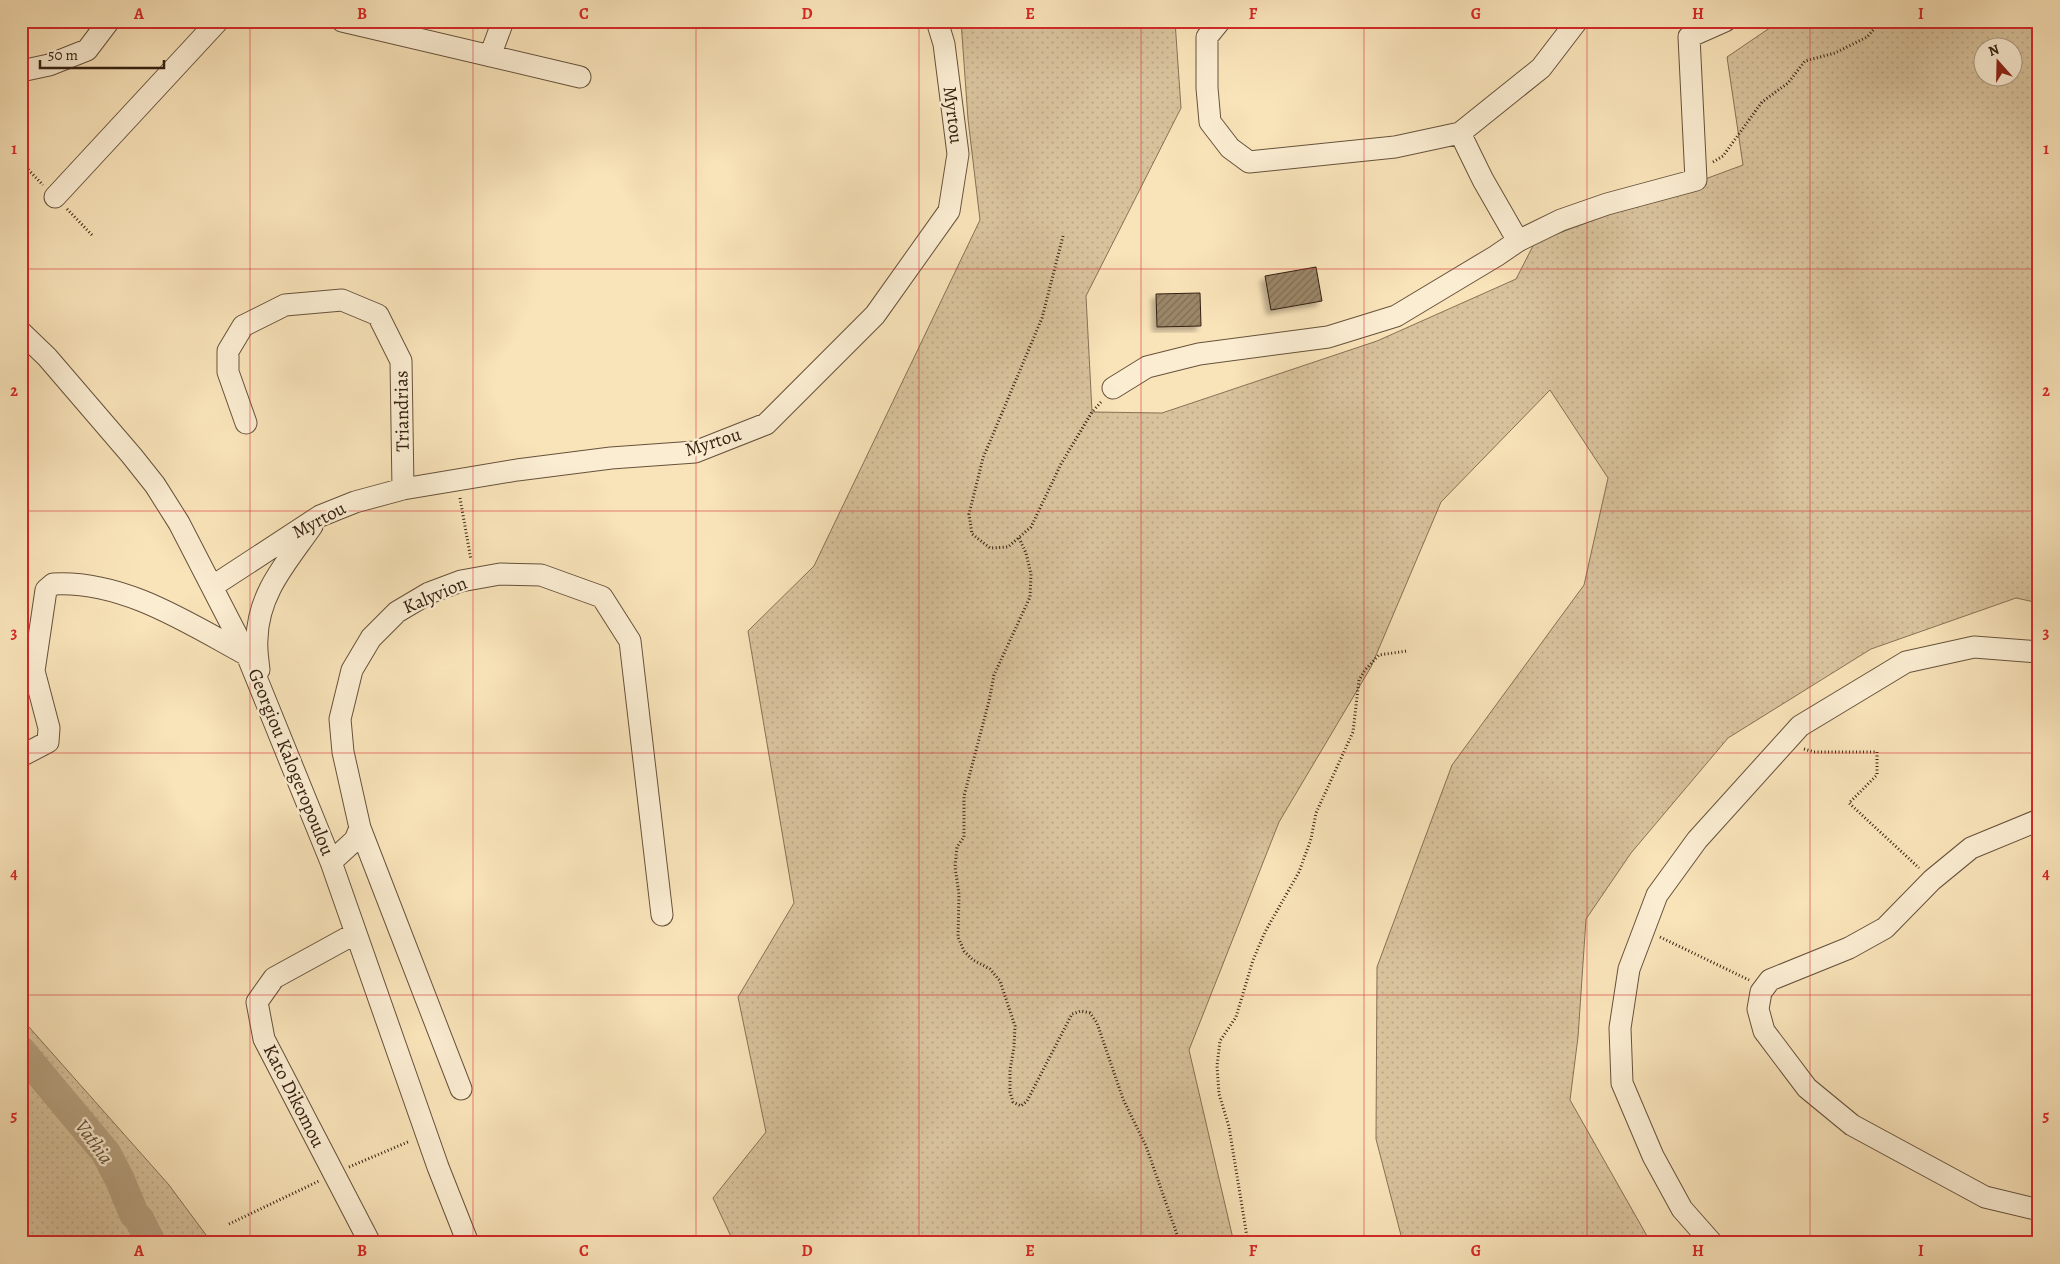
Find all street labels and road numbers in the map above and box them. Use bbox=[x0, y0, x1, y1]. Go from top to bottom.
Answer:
street label: Myrtou bbox=[937, 85, 969, 146]
street label: Triandrias bbox=[388, 370, 416, 452]
street label: Myrtou bbox=[682, 421, 745, 463]
street label: Myrtou bbox=[288, 495, 351, 545]
street label: Kalyvion bbox=[399, 570, 471, 620]
street label: Georgiou Kalogeropoulou bbox=[242, 665, 341, 860]
street label: Kato Dikomou bbox=[257, 1040, 332, 1153]

